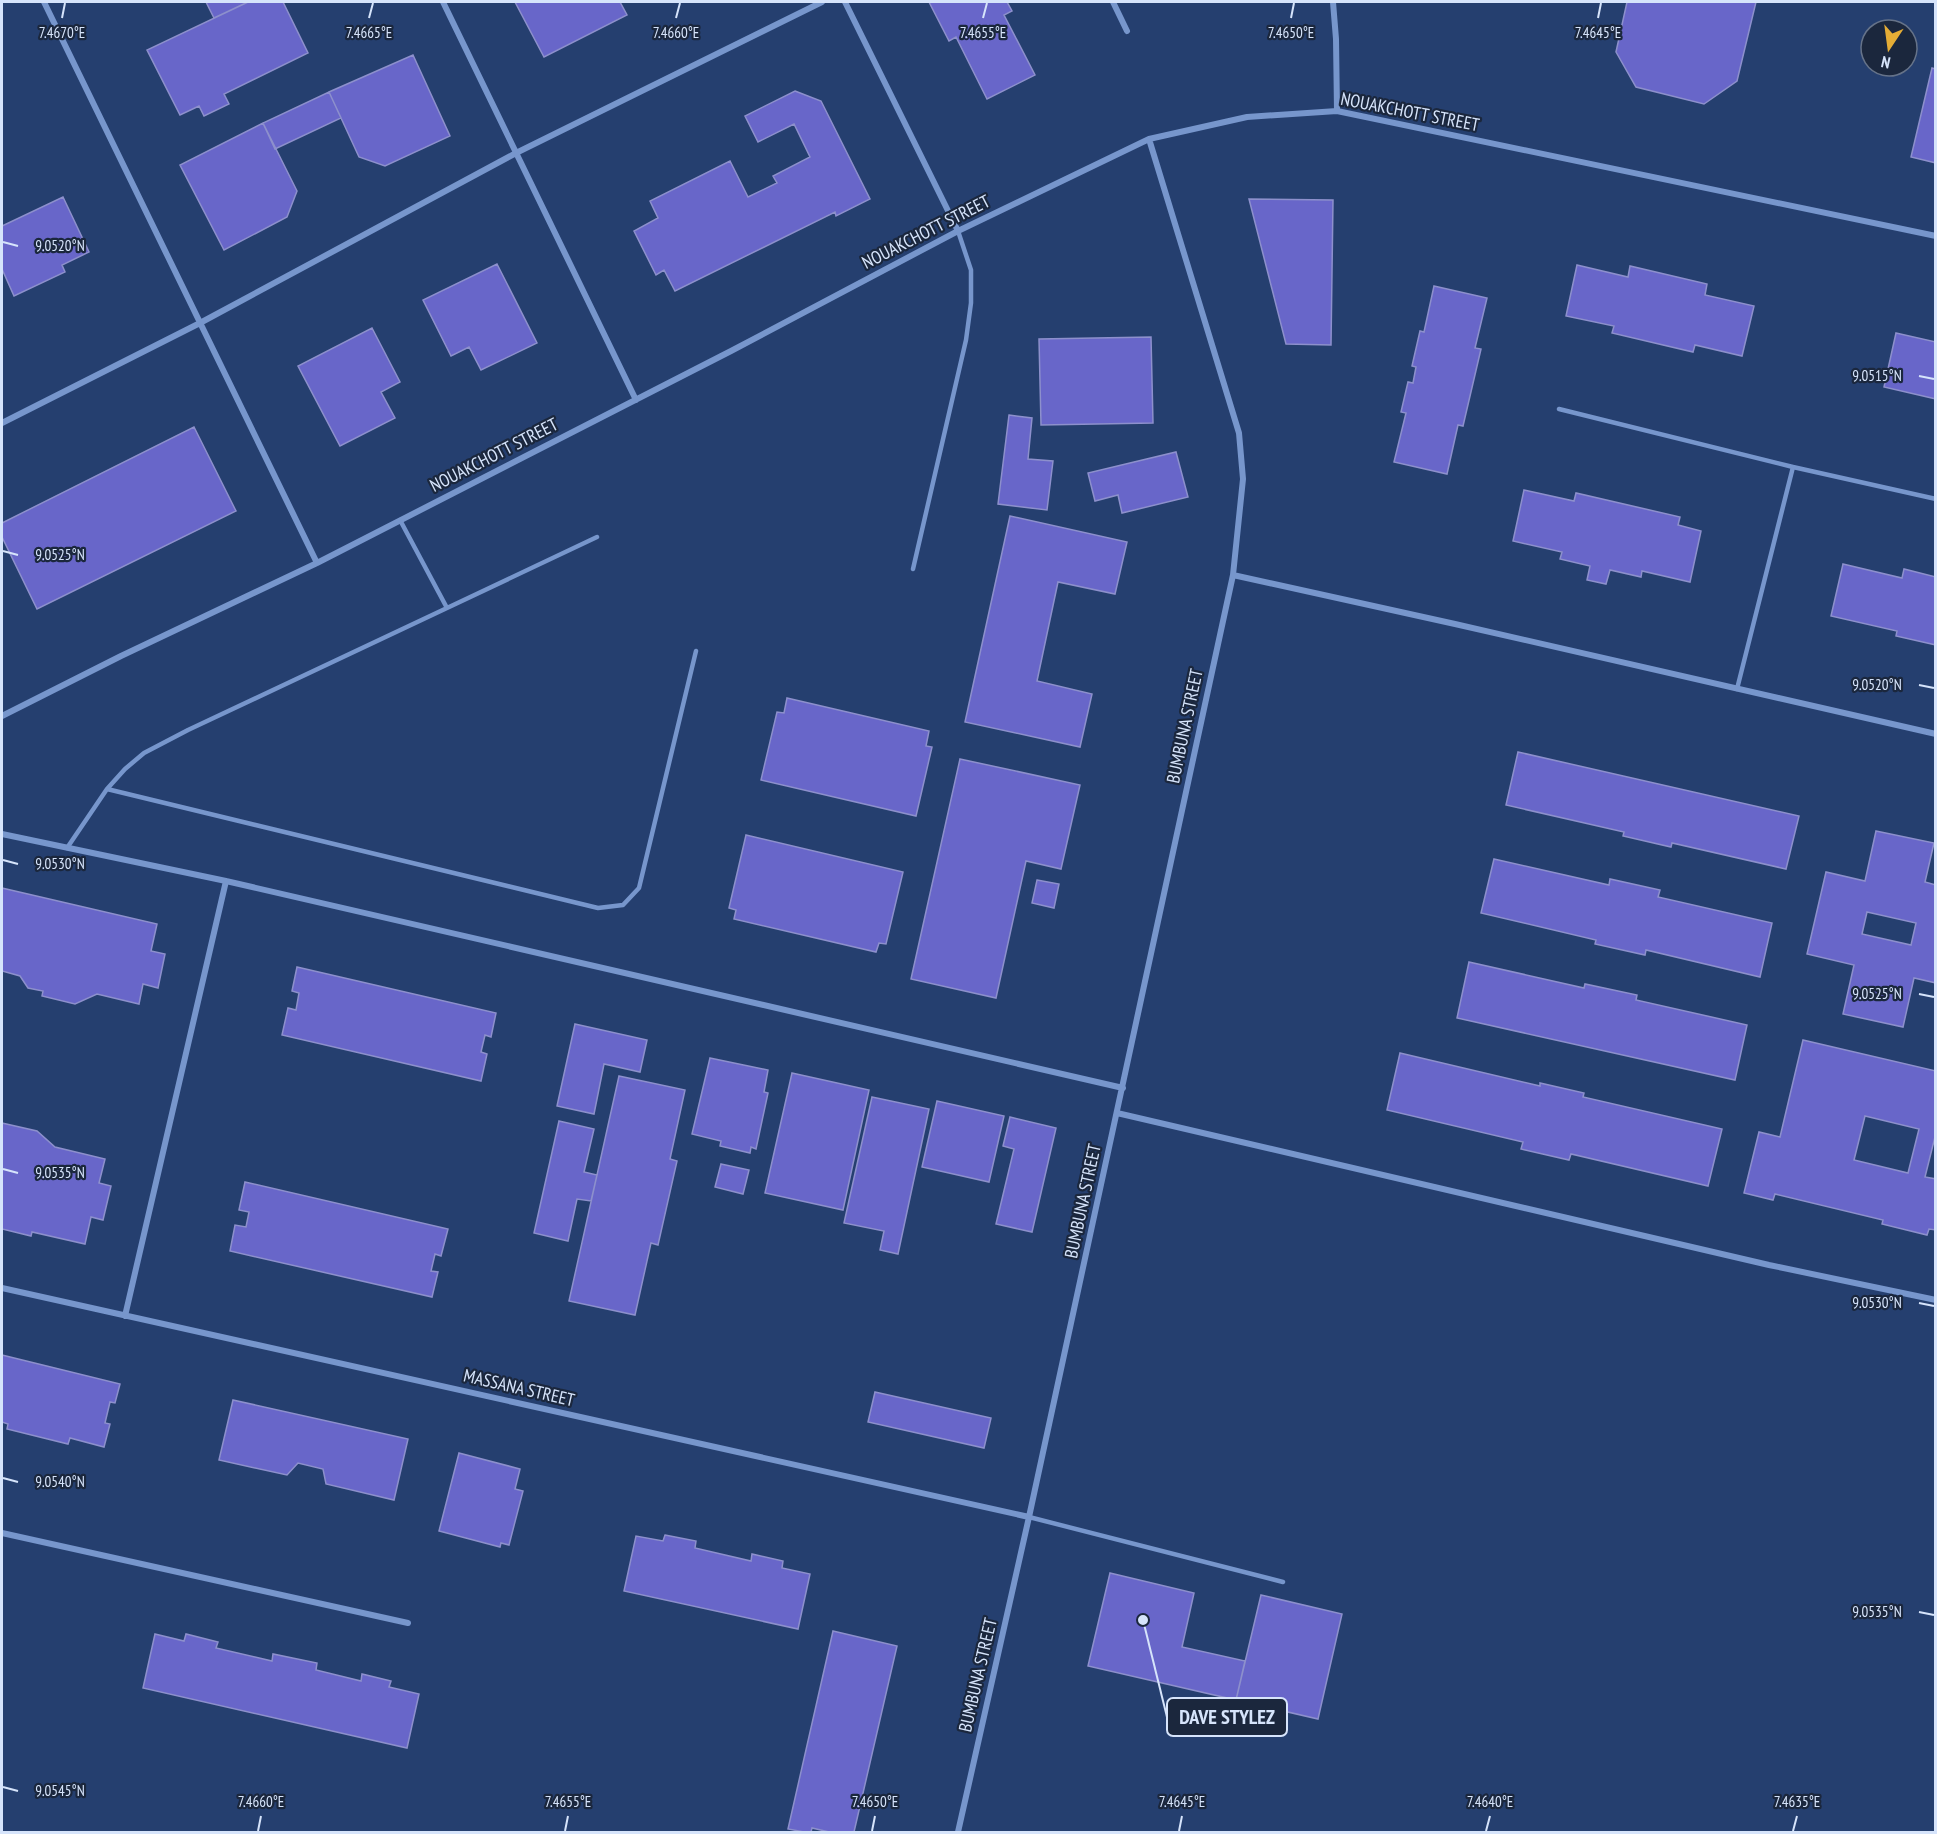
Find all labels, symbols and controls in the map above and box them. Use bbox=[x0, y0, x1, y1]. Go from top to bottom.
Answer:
north arrow bbox=[1859, 18, 1919, 78]
text: 7.4670°E bbox=[39, 23, 85, 42]
text: 7.4665°E bbox=[346, 23, 392, 42]
text: 7.4660°E bbox=[653, 23, 699, 42]
text: 7.4655°E bbox=[960, 23, 1006, 42]
text: 7.4650°E bbox=[1268, 23, 1314, 42]
text: 7.4645°E bbox=[1575, 23, 1621, 42]
text: N bbox=[1879, 52, 1892, 73]
street label: NOUAKCHOTT STREET bbox=[1339, 87, 1481, 136]
street label: NOUAKCHOTT STREET bbox=[858, 189, 994, 274]
text: 9.0520°N bbox=[35, 236, 85, 255]
text: 9.0515°N bbox=[1852, 366, 1902, 385]
street label: NOUAKCHOTT STREET bbox=[426, 412, 562, 497]
text: 9.0525°N bbox=[35, 545, 85, 564]
street label: BUMBUNA STREET bbox=[1161, 667, 1208, 785]
text: 9.0520°N bbox=[1852, 675, 1902, 694]
text: 9.0530°N bbox=[35, 854, 85, 873]
text: 9.0525°N bbox=[1852, 984, 1902, 1003]
street label: BUMBUNA STREET bbox=[1059, 1142, 1106, 1260]
text: 9.0535°N bbox=[35, 1163, 85, 1182]
text: 9.0530°N bbox=[1852, 1293, 1902, 1312]
street label: MASSANA STREET bbox=[461, 1364, 577, 1411]
text: 9.0540°N bbox=[35, 1472, 85, 1491]
text: 9.0535°N bbox=[1852, 1602, 1902, 1621]
street label: BUMBUNA STREET bbox=[953, 1616, 1002, 1734]
callout: DAVE STYLEZ bbox=[1167, 1698, 1287, 1736]
text: DAVE STYLEZ bbox=[1179, 1704, 1275, 1730]
text: 9.0545°N bbox=[35, 1781, 85, 1800]
text: 7.4660°E bbox=[238, 1792, 284, 1811]
text: 7.4655°E bbox=[545, 1792, 591, 1811]
text: 7.4650°E bbox=[852, 1792, 898, 1811]
text: 7.4645°E bbox=[1159, 1792, 1205, 1811]
text: 7.4640°E bbox=[1467, 1792, 1513, 1811]
text: 7.4635°E bbox=[1774, 1792, 1820, 1811]

